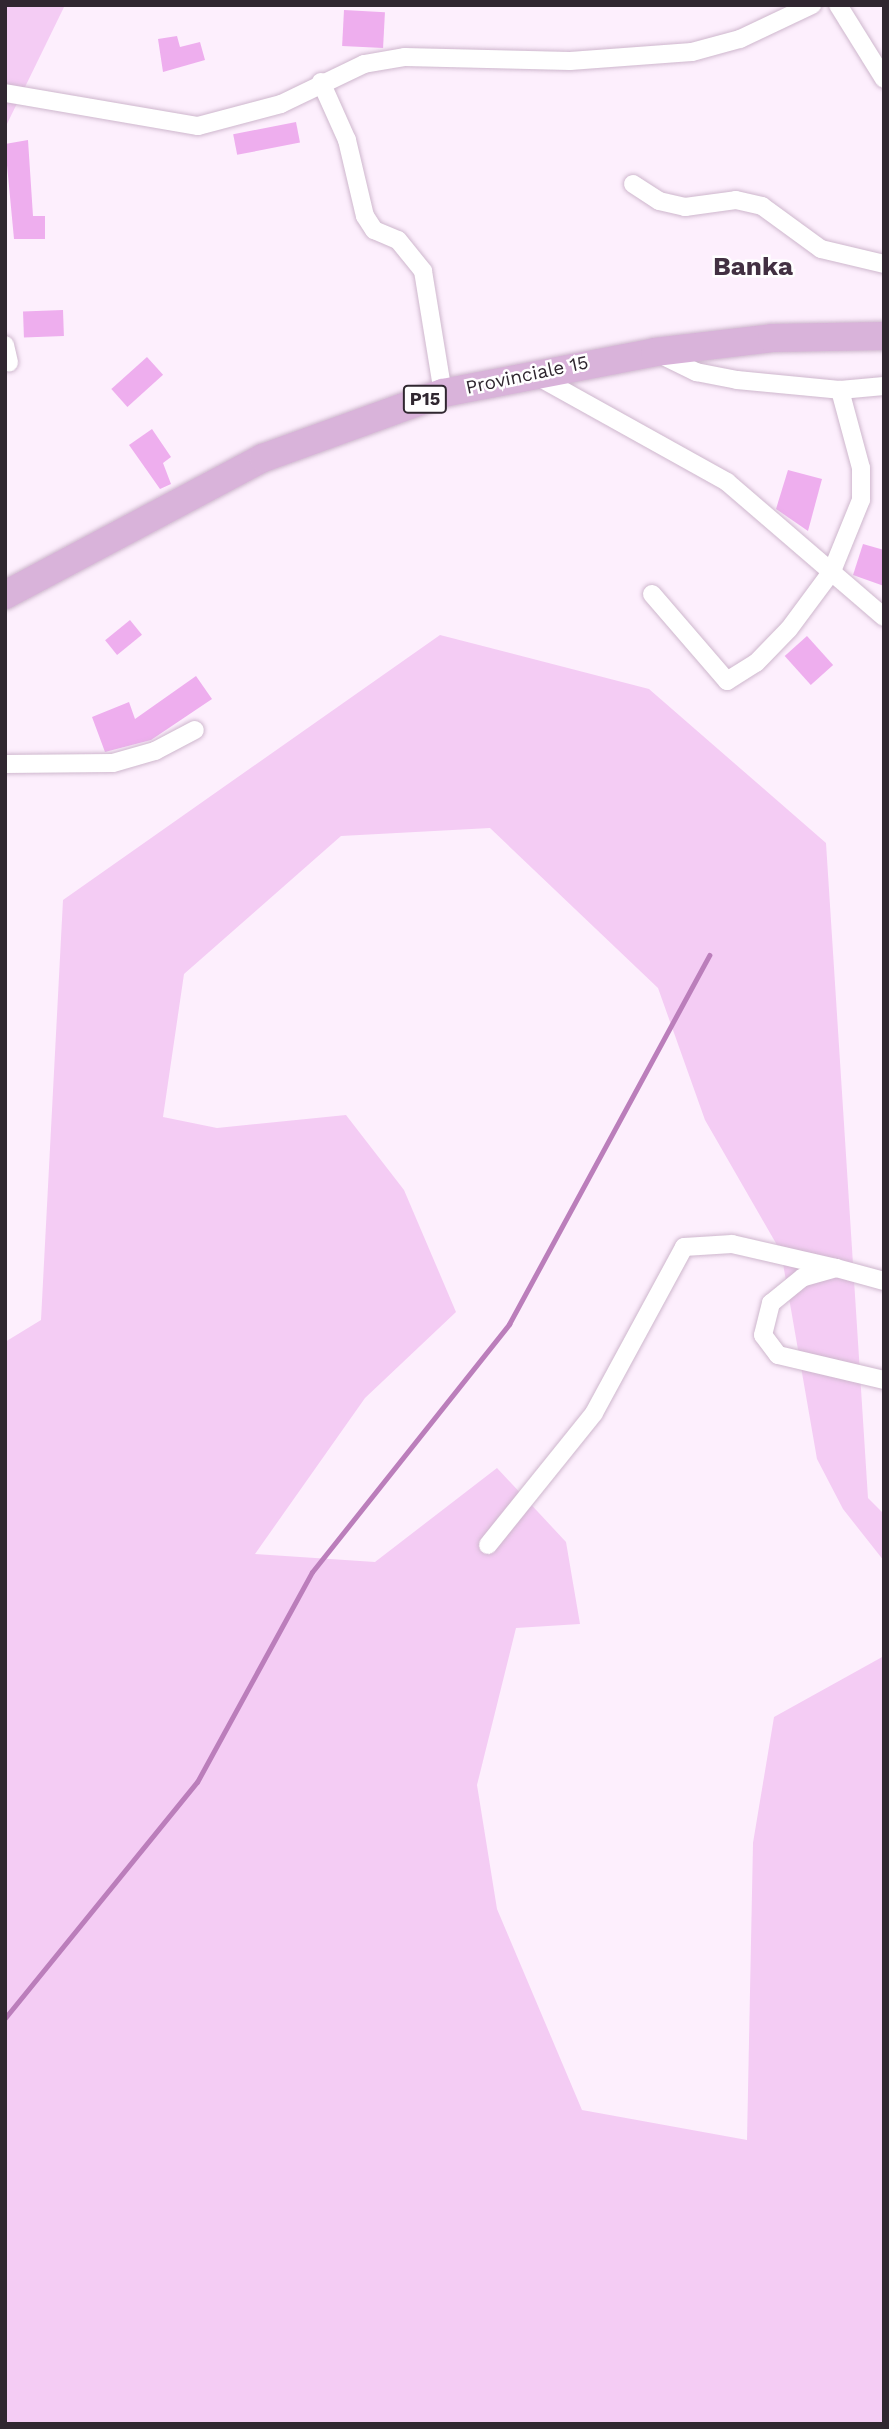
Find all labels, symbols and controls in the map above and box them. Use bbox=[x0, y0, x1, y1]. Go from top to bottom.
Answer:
district label: Banka bbox=[713, 251, 793, 283]
street label: Provinciale 15 bbox=[463, 351, 591, 399]
road number: P15 bbox=[402, 384, 448, 414]

